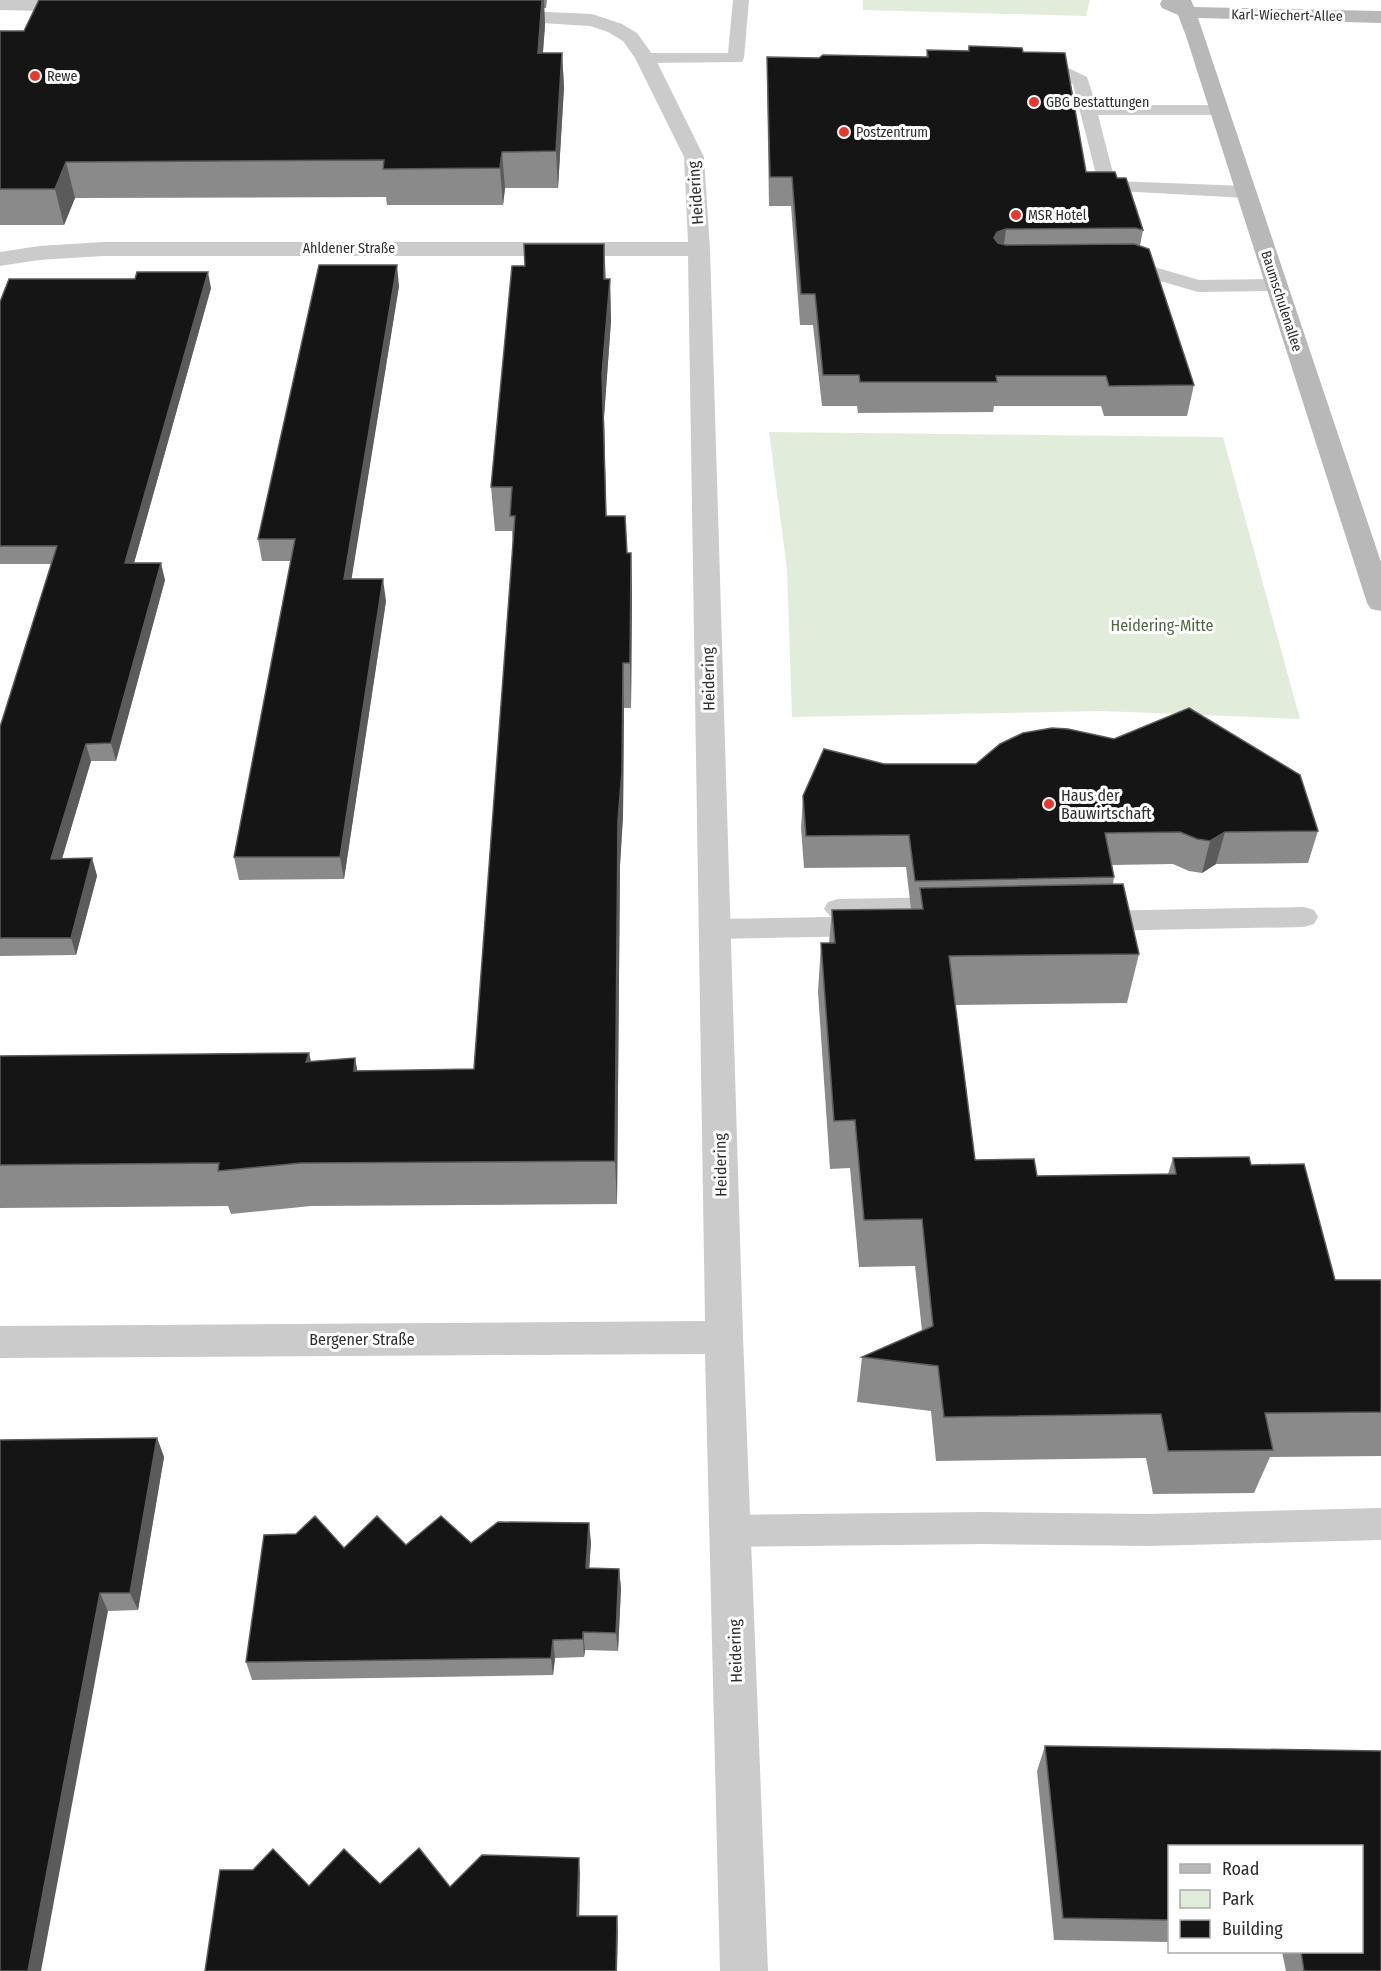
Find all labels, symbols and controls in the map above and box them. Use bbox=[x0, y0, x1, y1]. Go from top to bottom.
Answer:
street label: Karl-Wiechert-Allee bbox=[1231, 6, 1343, 25]
place label: Rewe bbox=[47, 68, 78, 85]
marker: Rewe bbox=[28, 69, 42, 83]
place label: GBG Bestattungen bbox=[1046, 94, 1149, 111]
marker: GBG Bestattungen bbox=[1027, 95, 1041, 109]
place label: Postzentrum bbox=[856, 124, 928, 141]
marker: Postzentrum bbox=[837, 125, 851, 139]
street label: Heidering bbox=[684, 160, 707, 225]
place label: MSR Hotel bbox=[1028, 207, 1087, 224]
marker: MSR Hotel bbox=[1009, 208, 1023, 222]
street label: Ahldener Straße bbox=[303, 240, 395, 257]
street label: Baumschulenallee bbox=[1257, 249, 1306, 354]
park label: Heidering-Mitte bbox=[1111, 616, 1214, 635]
street label: Heidering bbox=[698, 647, 719, 711]
place label: Haus der Bauwirtschaft bbox=[1061, 786, 1152, 823]
marker: Haus der Bauwirtschaft bbox=[1042, 797, 1056, 811]
street label: Heidering bbox=[710, 1133, 731, 1197]
street label: Bergener Straße bbox=[309, 1330, 415, 1349]
street label: Heidering bbox=[725, 1618, 746, 1683]
legend bbox=[1168, 1845, 1363, 1953]
text: Road bbox=[1222, 1858, 1259, 1880]
text: Park bbox=[1222, 1888, 1255, 1910]
text: Building bbox=[1222, 1918, 1283, 1940]

